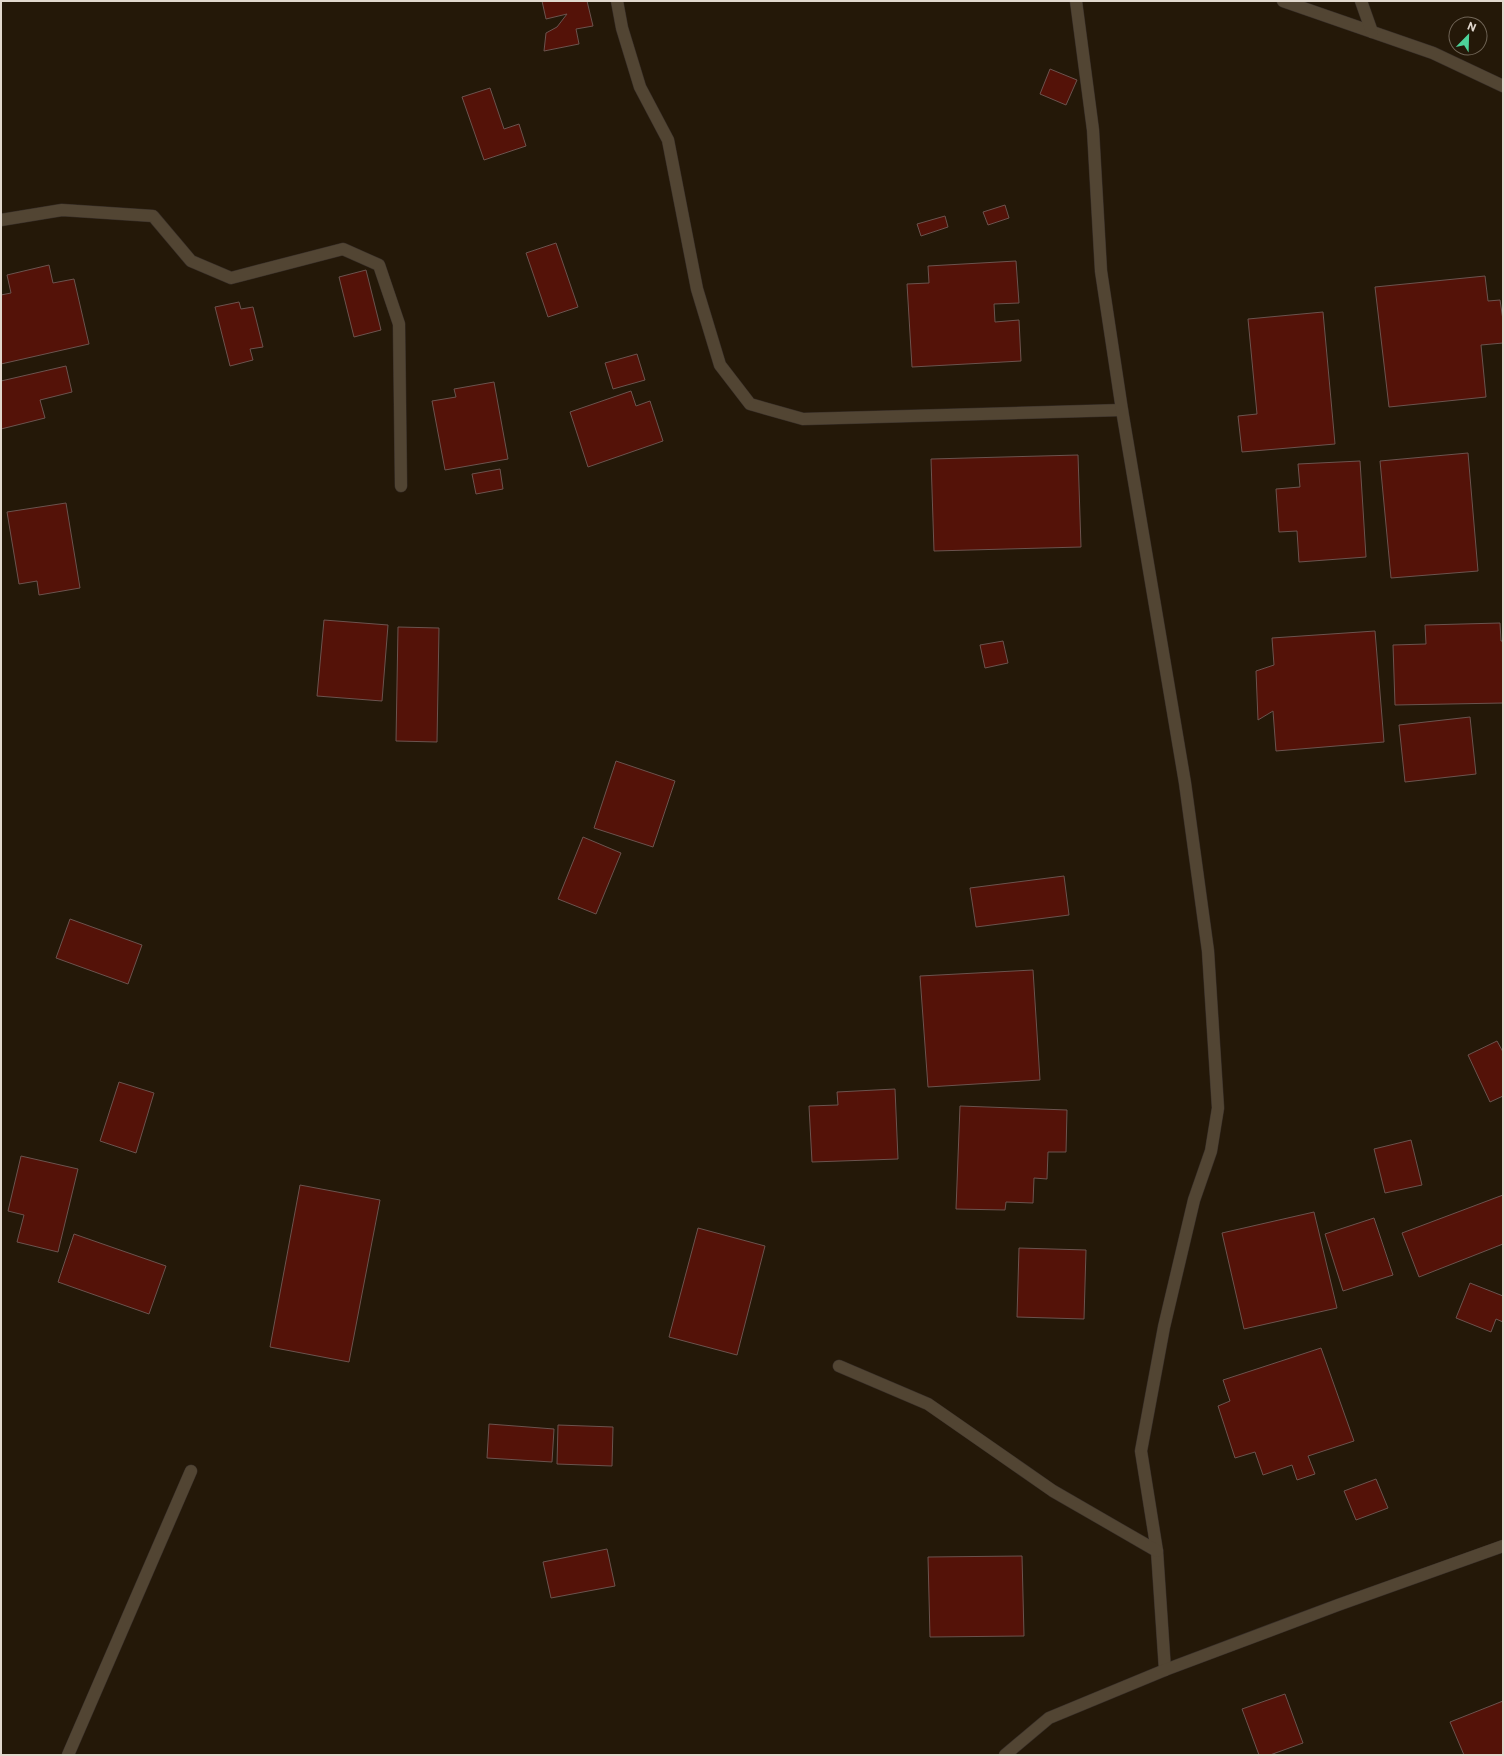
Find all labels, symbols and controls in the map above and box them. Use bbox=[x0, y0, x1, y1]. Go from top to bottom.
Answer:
north arrow bbox=[1448, 16, 1488, 56]
text: N bbox=[1466, 19, 1478, 34]

